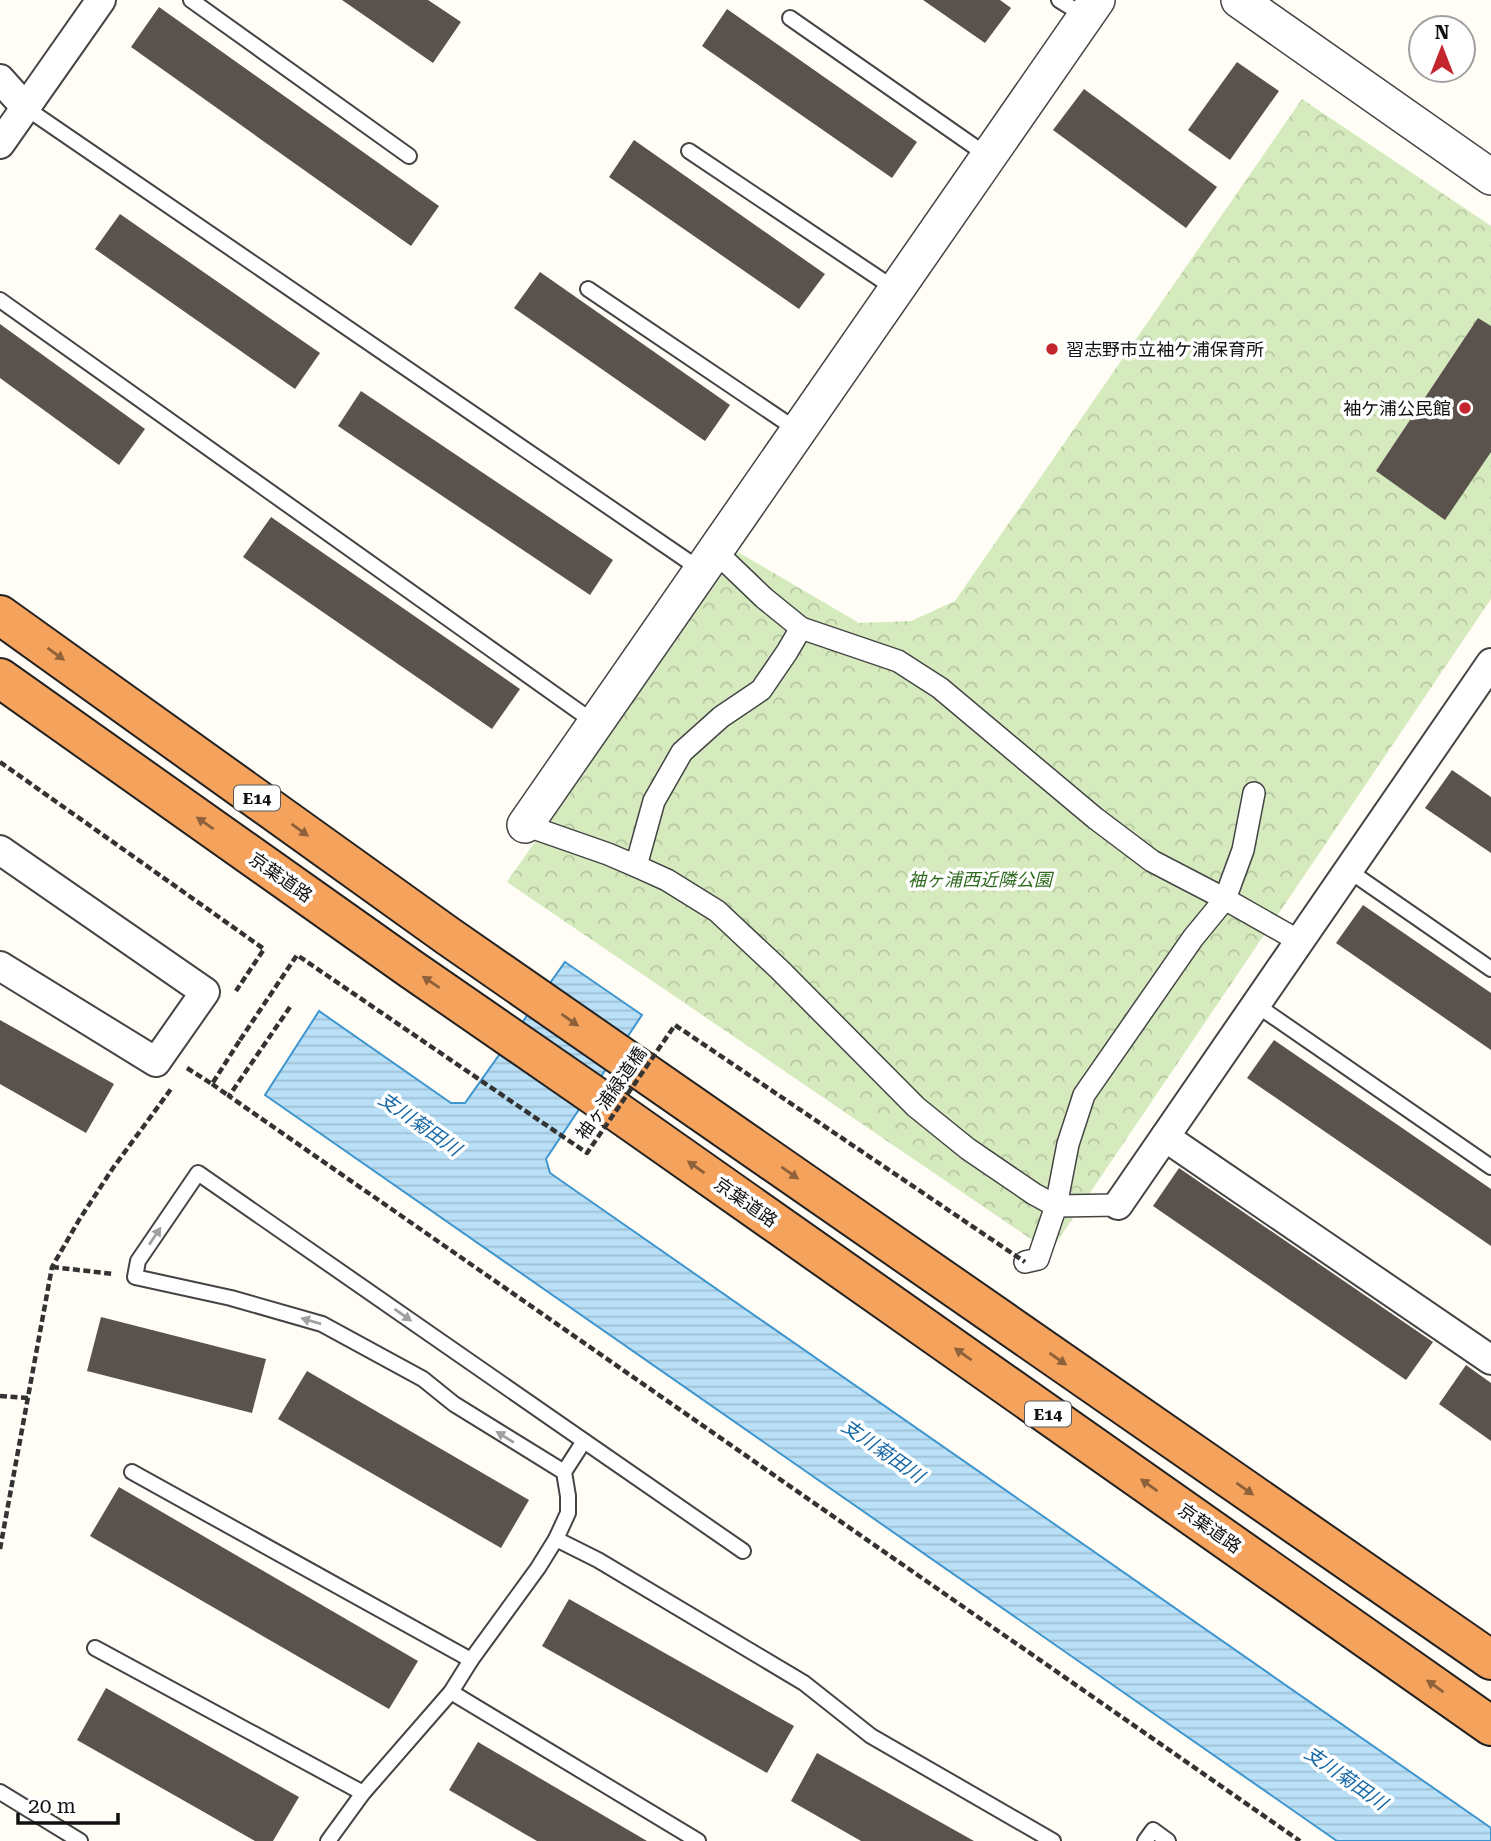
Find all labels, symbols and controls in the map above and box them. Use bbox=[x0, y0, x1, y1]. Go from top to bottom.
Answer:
north arrow bbox=[1407, 14, 1477, 84]
text: N bbox=[1435, 21, 1450, 44]
place label: 習志野市立袖ケ浦保育所 bbox=[1066, 339, 1264, 360]
marker: 習志野市立袖ケ浦保育所 bbox=[1044, 341, 1060, 357]
place label: 袖ケ浦公民館 bbox=[1343, 398, 1451, 419]
marker: 袖ケ浦公民館 bbox=[1457, 400, 1473, 416]
one-way arrow bbox=[47, 647, 65, 661]
road number: E14 bbox=[234, 786, 280, 810]
one-way arrow bbox=[196, 816, 214, 830]
one-way arrow bbox=[291, 823, 310, 837]
street label: 京葉道路 bbox=[245, 848, 317, 906]
park label: 袖ヶ浦西近隣公園 bbox=[908, 869, 1055, 890]
one-way arrow bbox=[422, 975, 440, 989]
one-way arrow bbox=[561, 1013, 579, 1027]
street label: 袖ヶ浦緑道橋 bbox=[571, 1043, 651, 1143]
water label: 支川菊田川 bbox=[374, 1087, 467, 1162]
one-way arrow bbox=[687, 1160, 705, 1174]
one-way arrow bbox=[781, 1166, 799, 1180]
street label: 京葉道路 bbox=[710, 1173, 782, 1231]
one-way arrow bbox=[148, 1227, 162, 1245]
one-way arrow bbox=[394, 1308, 412, 1322]
one-way arrow bbox=[300, 1316, 321, 1326]
one-way arrow bbox=[954, 1347, 972, 1361]
one-way arrow bbox=[1049, 1352, 1067, 1366]
road number: E14 bbox=[1025, 1402, 1071, 1426]
water label: 支川菊田川 bbox=[837, 1414, 930, 1489]
one-way arrow bbox=[496, 1431, 515, 1443]
one-way arrow bbox=[1140, 1478, 1158, 1492]
one-way arrow bbox=[1235, 1482, 1255, 1495]
street label: 京葉道路 bbox=[1174, 1499, 1246, 1557]
one-way arrow bbox=[1426, 1679, 1444, 1693]
water label: 支川菊田川 bbox=[1300, 1741, 1393, 1816]
scale bar bbox=[18, 1782, 117, 1826]
text: 20 m bbox=[28, 1794, 76, 1818]

